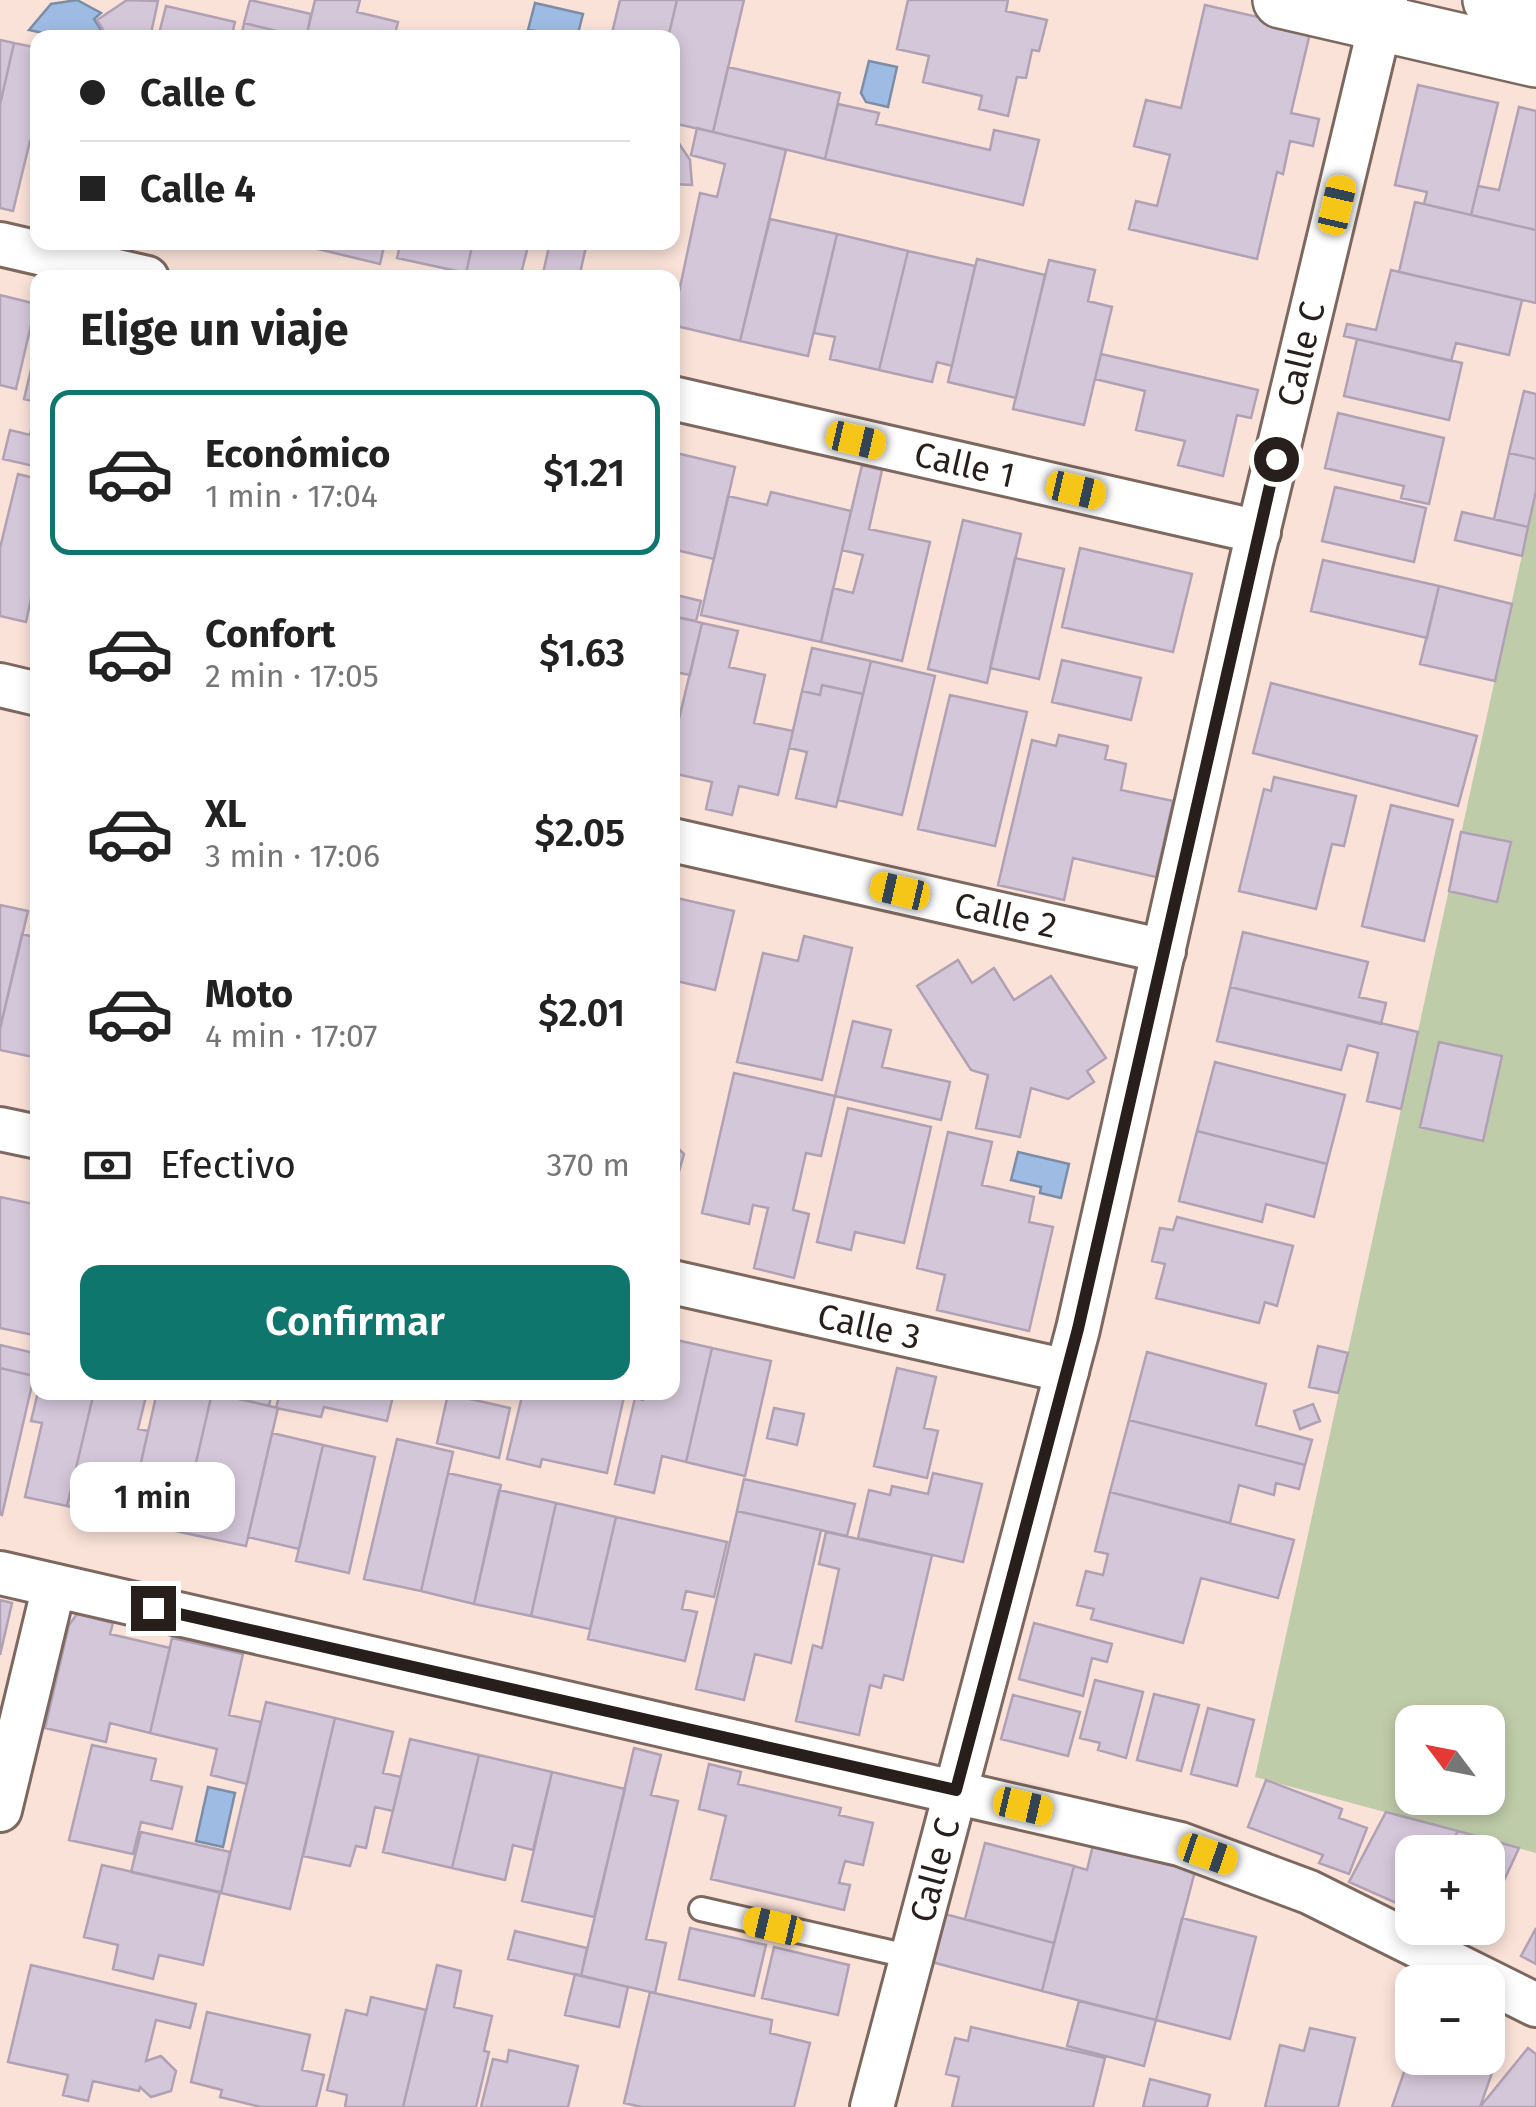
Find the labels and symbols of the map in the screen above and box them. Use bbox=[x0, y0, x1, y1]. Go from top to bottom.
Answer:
car bbox=[1316, 172, 1358, 238]
street label: Calle C bbox=[1268, 297, 1334, 411]
car bbox=[823, 419, 889, 461]
street label: Calle 1 bbox=[910, 433, 1019, 497]
route start bbox=[1254, 437, 1299, 482]
car bbox=[1043, 469, 1109, 511]
car bbox=[867, 870, 933, 912]
street label: Calle 2 bbox=[950, 883, 1061, 947]
street label: Calle 3 bbox=[814, 1294, 924, 1358]
callout: 1 min bbox=[70, 1463, 236, 1533]
route end bbox=[131, 1586, 176, 1631]
north arrow bbox=[1395, 1705, 1505, 1815]
car bbox=[990, 1785, 1056, 1827]
street label: Calle C bbox=[901, 1813, 969, 1927]
car bbox=[1175, 1830, 1241, 1878]
car bbox=[740, 1905, 806, 1947]

